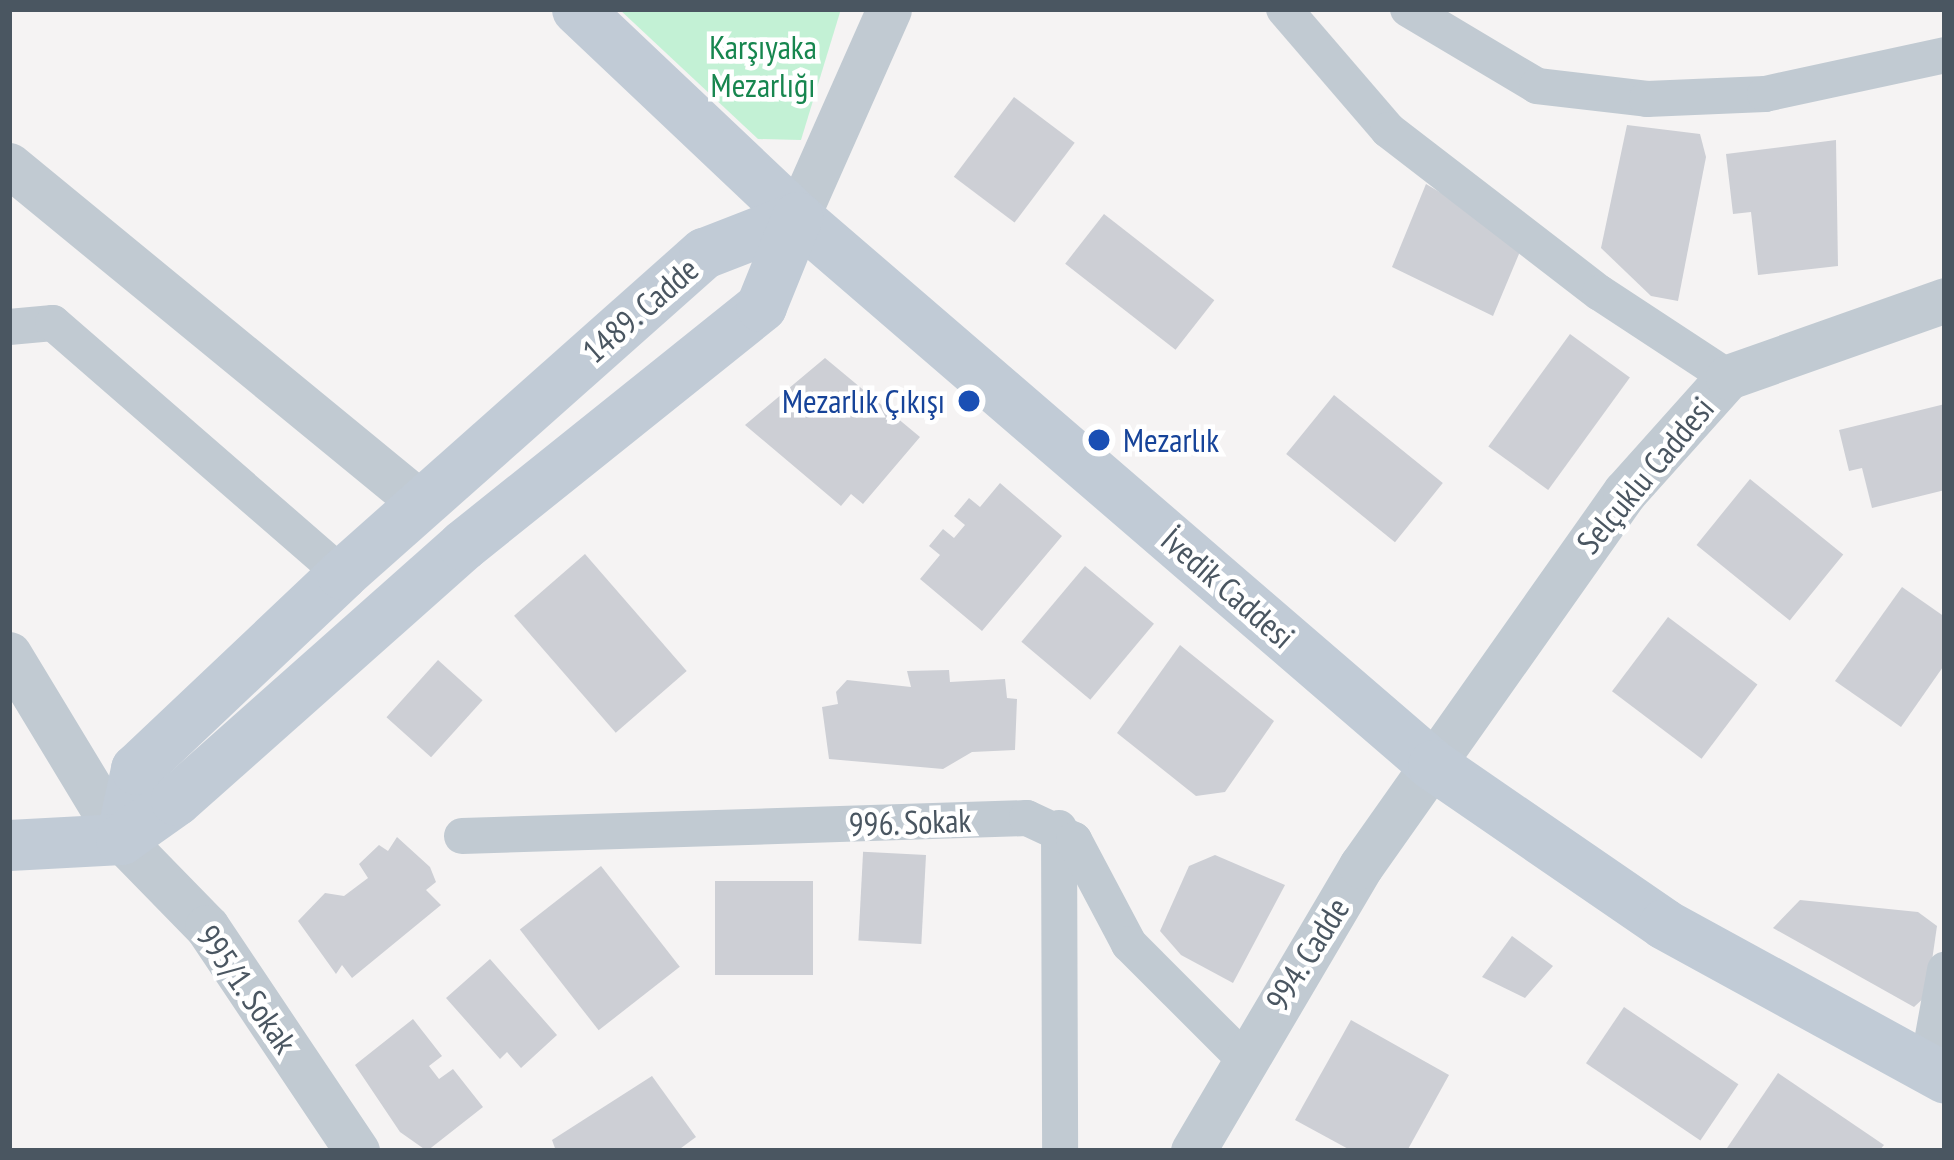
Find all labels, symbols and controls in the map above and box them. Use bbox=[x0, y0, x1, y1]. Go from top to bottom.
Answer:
park label: Karşıyaka Mezarlığı bbox=[709, 27, 817, 105]
street label: 1489. Cadde bbox=[573, 248, 707, 372]
place label: Mezarlık Çıkışı bbox=[781, 381, 945, 421]
marker: Mezarlık Çıkışı bbox=[956, 388, 982, 414]
street label: Selçuklu Caddesi bbox=[1568, 389, 1722, 561]
place label: Mezarlık bbox=[1123, 420, 1219, 460]
marker: Mezarlık bbox=[1086, 427, 1112, 453]
street label: İvedik Caddesi bbox=[1153, 519, 1303, 657]
street label: 996. Sokak bbox=[847, 800, 973, 844]
street label: 994. Cadde bbox=[1256, 889, 1358, 1019]
street label: 995/1. Sokak bbox=[188, 917, 306, 1061]

